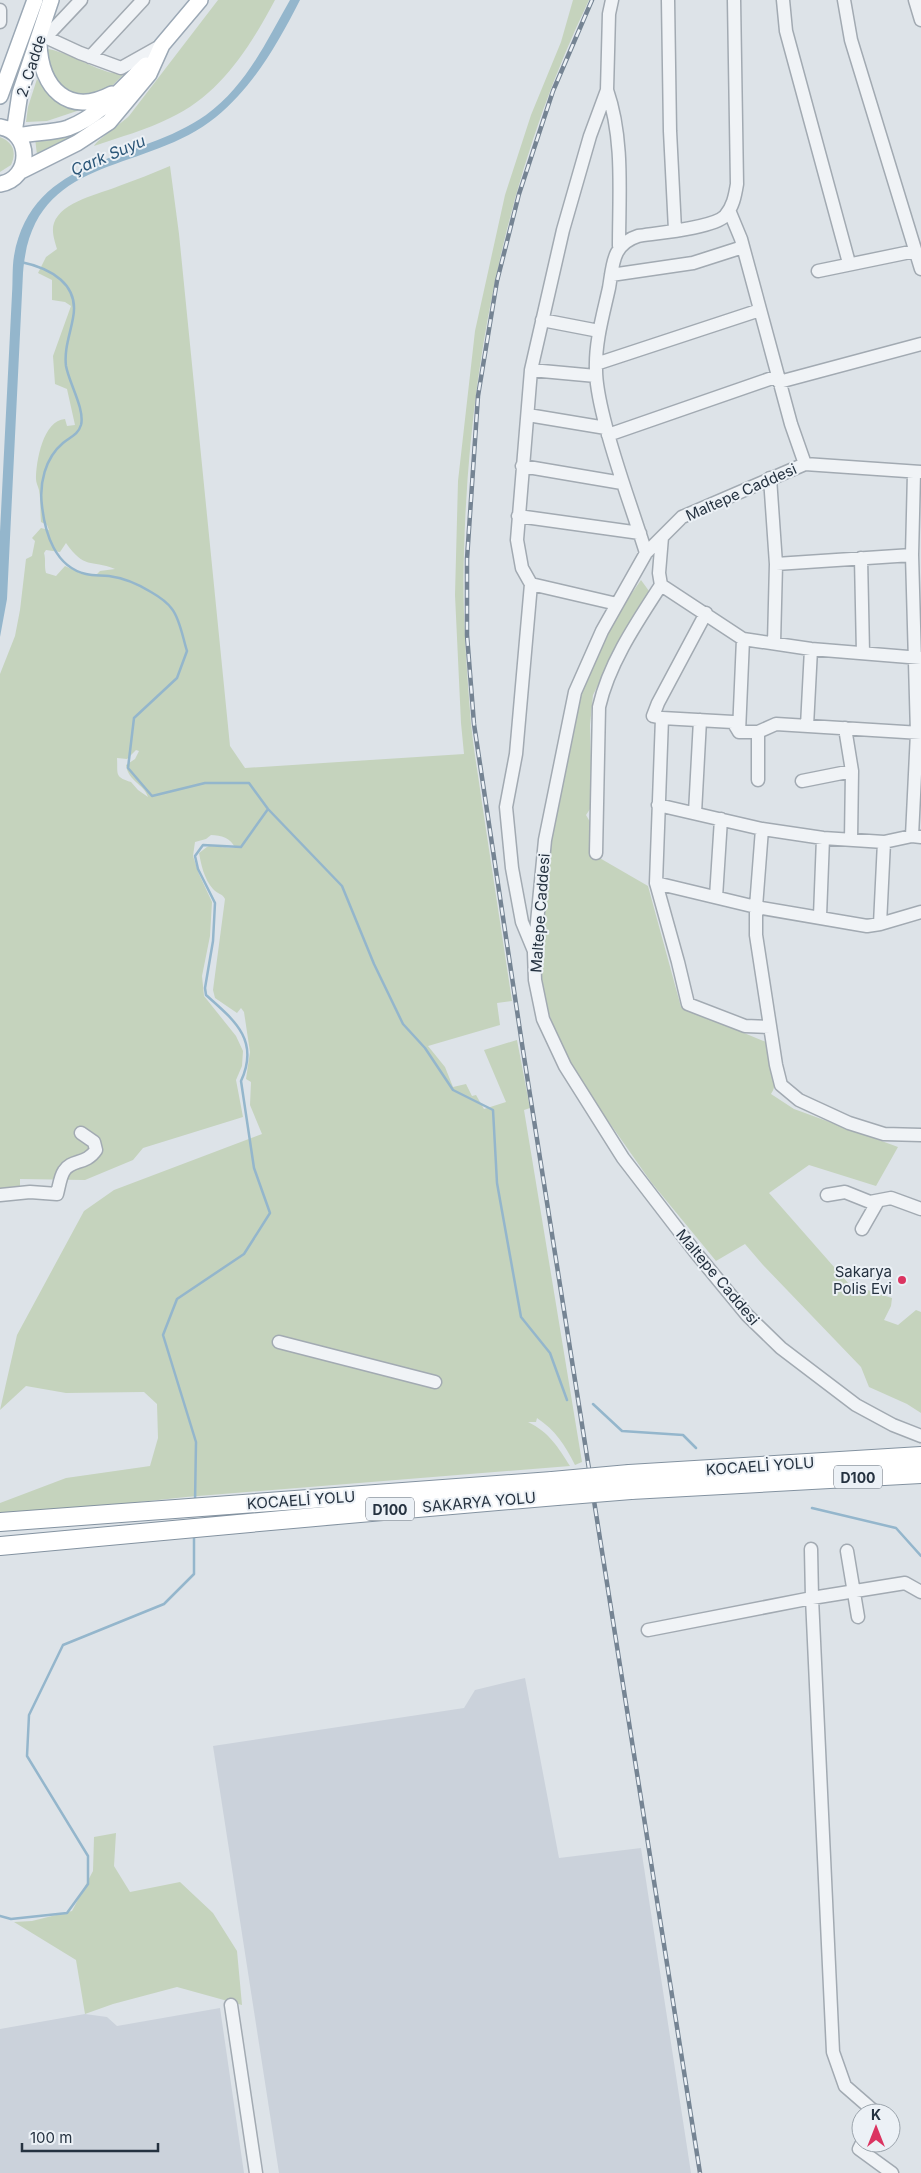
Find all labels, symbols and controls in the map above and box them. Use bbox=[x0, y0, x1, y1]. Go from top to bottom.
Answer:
street label: 2. Cadde bbox=[12, 33, 50, 99]
water label: Çark Suyu bbox=[68, 130, 148, 180]
street label: Maltepe Caddesi bbox=[683, 459, 799, 525]
street label: Maltepe Caddesi bbox=[526, 853, 554, 973]
street label: Maltepe Caddesi bbox=[672, 1225, 764, 1329]
place label: Sakarya Polis Evi bbox=[833, 1262, 892, 1298]
marker: Sakarya Polis Evi bbox=[896, 1274, 908, 1286]
street label: KOCAELİ YOLU bbox=[705, 1453, 815, 1479]
road number: D100 bbox=[834, 1465, 882, 1488]
street label: KOCAELİ YOLU bbox=[246, 1487, 356, 1513]
street label: SAKARYA YOLU bbox=[421, 1488, 537, 1516]
road number: D100 bbox=[366, 1498, 414, 1520]
north arrow bbox=[851, 2103, 901, 2153]
text: K bbox=[871, 2106, 881, 2123]
scale bar bbox=[22, 2120, 159, 2152]
text: 100 m bbox=[30, 2128, 72, 2147]

